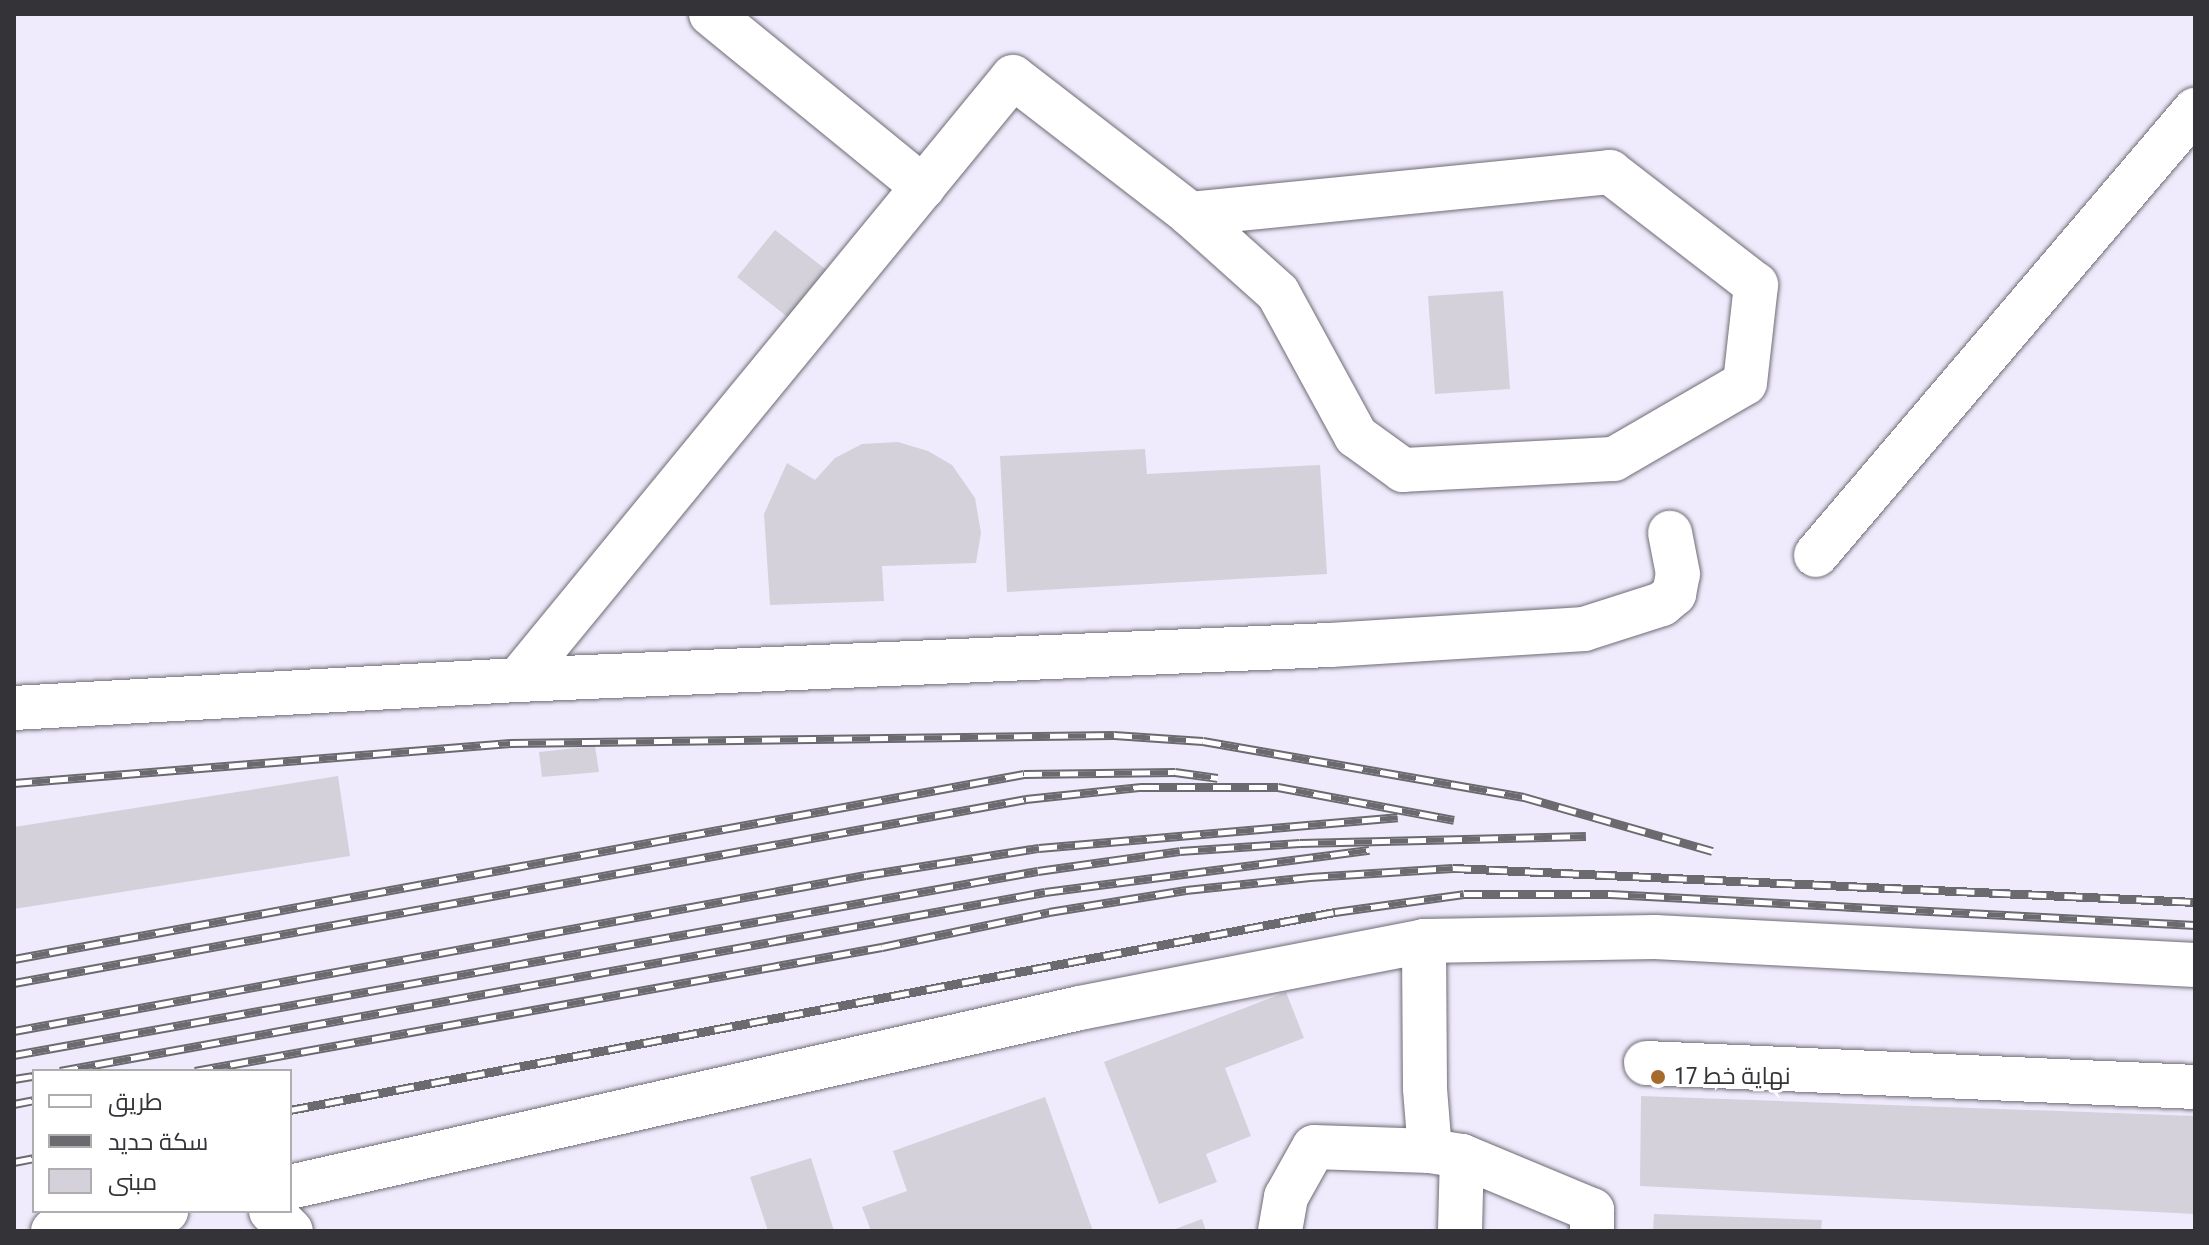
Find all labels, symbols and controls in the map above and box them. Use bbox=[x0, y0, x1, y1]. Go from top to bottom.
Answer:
place label: 17 نهاية خط bbox=[1674, 1063, 1791, 1091]
marker: 17 نهاية خط bbox=[1649, 1068, 1667, 1086]
legend bbox=[32, 1069, 292, 1213]
text: طريق bbox=[108, 1088, 163, 1116]
text: سكة حديد bbox=[108, 1128, 208, 1156]
text: مبنى bbox=[108, 1168, 157, 1196]

